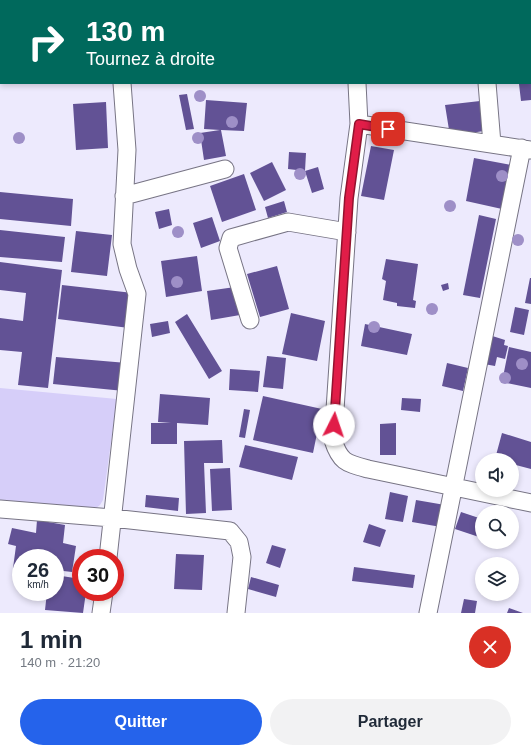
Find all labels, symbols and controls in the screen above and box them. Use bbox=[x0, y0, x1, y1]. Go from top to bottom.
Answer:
icon: right bbox=[20, 16, 72, 68]
text: 130 m bbox=[86, 16, 165, 47]
text: Tournez à droite bbox=[86, 49, 215, 69]
pin bbox=[371, 112, 405, 146]
icon: arrive bbox=[377, 118, 399, 140]
position arrow bbox=[313, 404, 355, 446]
map controls bbox=[475, 453, 519, 601]
button: sound bbox=[475, 453, 519, 497]
button: search bbox=[475, 505, 519, 549]
speed limit sign: 30 bbox=[72, 549, 124, 601]
button: layers bbox=[475, 557, 519, 601]
text: 26 bbox=[27, 559, 49, 581]
text: km/h bbox=[27, 579, 49, 590]
text: 1 min bbox=[20, 626, 83, 653]
button: close bbox=[469, 626, 511, 668]
text: 140 m · 21:20 bbox=[20, 655, 100, 670]
button: Quitter bbox=[20, 699, 262, 745]
button: Partager bbox=[270, 699, 511, 745]

